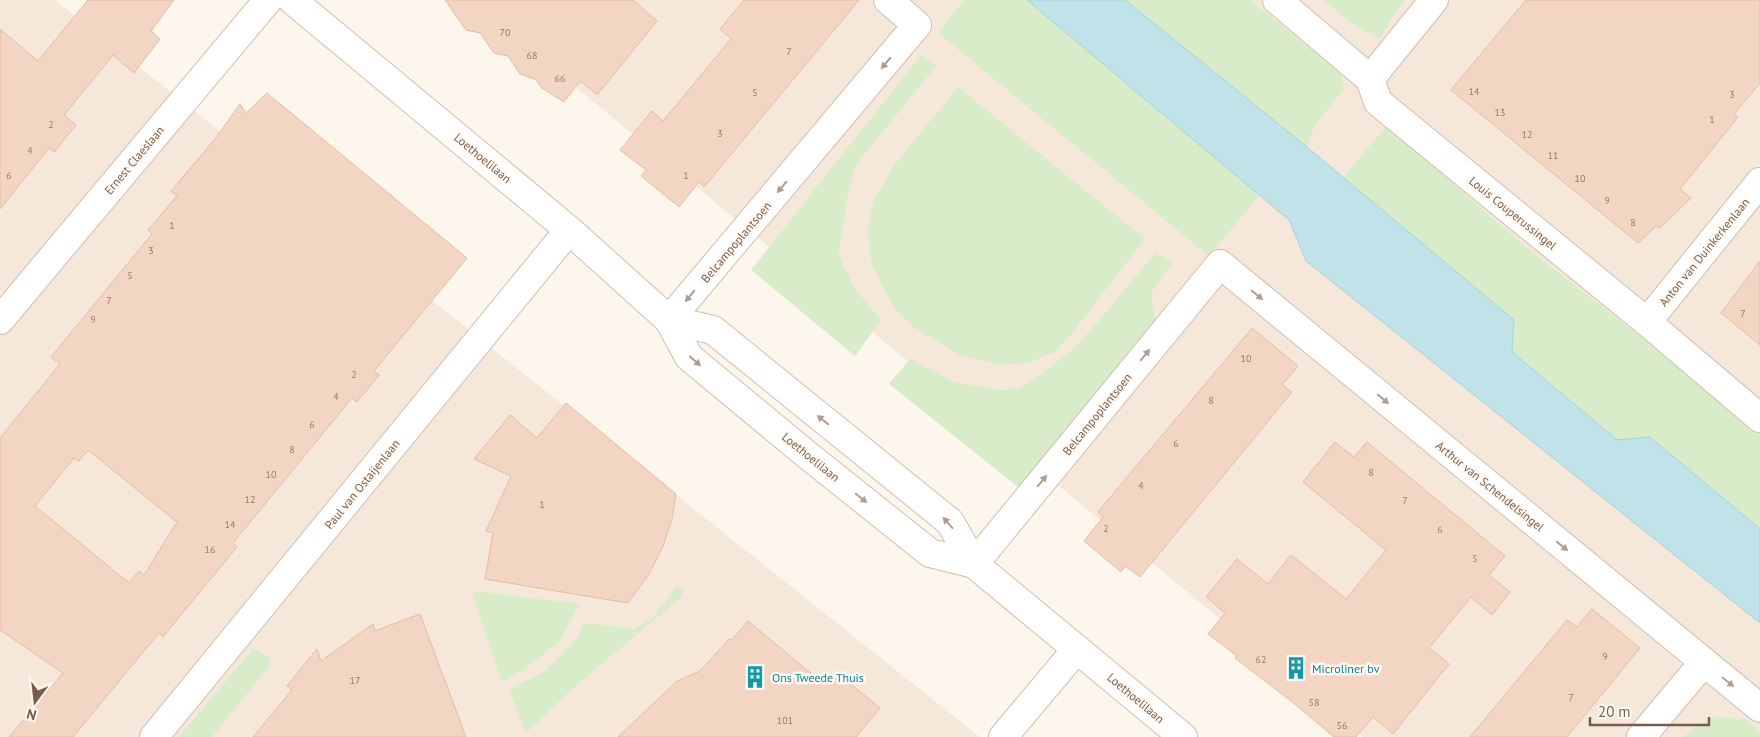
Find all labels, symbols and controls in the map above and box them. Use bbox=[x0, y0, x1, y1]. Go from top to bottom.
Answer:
house number: 70 bbox=[500, 26, 511, 39]
house number: 7 bbox=[786, 45, 792, 58]
house number: 68 bbox=[527, 49, 537, 62]
one-way arrow bbox=[880, 56, 892, 68]
house number: 66 bbox=[555, 72, 565, 85]
house number: 14 bbox=[1469, 85, 1480, 98]
house number: 5 bbox=[752, 86, 758, 99]
house number: 3 bbox=[1729, 88, 1735, 101]
house number: 13 bbox=[1495, 106, 1505, 119]
house number: 1 bbox=[1709, 113, 1715, 126]
house number: 2 bbox=[48, 118, 54, 131]
street label: Ernest Claeslaan bbox=[101, 123, 167, 197]
house number: 3 bbox=[717, 127, 723, 140]
house number: 12 bbox=[1522, 128, 1532, 141]
street label: Loethoelilaan bbox=[451, 130, 515, 186]
house number: 4 bbox=[27, 144, 33, 157]
house number: 11 bbox=[1548, 149, 1558, 162]
house number: 6 bbox=[6, 169, 12, 182]
house number: 1 bbox=[683, 169, 689, 182]
house number: 10 bbox=[1575, 172, 1586, 185]
street label: Louis Couperussingel bbox=[1466, 173, 1560, 253]
one-way arrow bbox=[776, 180, 787, 193]
house number: 9 bbox=[1604, 194, 1610, 207]
street label: Anton van Duinkerkenlaan bbox=[1656, 195, 1752, 309]
street label: Belcampoplantsoen bbox=[698, 198, 774, 286]
house number: 8 bbox=[1630, 216, 1636, 229]
house number: 1 bbox=[169, 219, 175, 232]
house number: 3 bbox=[148, 244, 154, 257]
house number: 5 bbox=[127, 269, 133, 282]
one-way arrow bbox=[685, 290, 696, 302]
one-way arrow bbox=[1250, 290, 1263, 301]
house number: 7 bbox=[106, 294, 112, 307]
house number: 7 bbox=[1740, 307, 1746, 320]
house number: 9 bbox=[90, 313, 96, 326]
one-way arrow bbox=[1139, 349, 1150, 362]
house number: 10 bbox=[1241, 352, 1252, 365]
one-way arrow bbox=[688, 355, 700, 367]
house number: 2 bbox=[351, 368, 357, 381]
street label: Belcampoplantsoen bbox=[1059, 370, 1135, 458]
house number: 4 bbox=[333, 390, 339, 403]
one-way arrow bbox=[1376, 393, 1389, 404]
house number: 8 bbox=[1208, 394, 1214, 407]
one-way arrow bbox=[817, 415, 830, 426]
house number: 6 bbox=[309, 418, 315, 431]
street label: Loethoelilaan bbox=[779, 429, 843, 485]
street label: Paul van Ostaijenlaan bbox=[321, 436, 403, 532]
house number: 6 bbox=[1173, 437, 1179, 450]
street label: Arthur van Schendelsingel bbox=[1433, 438, 1548, 535]
house number: 8 bbox=[289, 443, 295, 456]
house number: 8 bbox=[1368, 466, 1374, 479]
house number: 10 bbox=[266, 468, 277, 481]
one-way arrow bbox=[1037, 475, 1048, 488]
house number: 4 bbox=[1138, 479, 1144, 492]
one-way arrow bbox=[854, 492, 867, 503]
house number: 12 bbox=[245, 493, 255, 506]
house number: 7 bbox=[1402, 494, 1408, 507]
house number: 1 bbox=[539, 498, 545, 511]
one-way arrow bbox=[943, 517, 954, 530]
house number: 14 bbox=[225, 518, 236, 531]
house number: 2 bbox=[1103, 522, 1109, 535]
house number: 6 bbox=[1437, 523, 1443, 536]
one-way arrow bbox=[1556, 540, 1569, 551]
house number: 16 bbox=[205, 543, 215, 556]
house number: 5 bbox=[1472, 552, 1478, 565]
house number: 9 bbox=[1602, 650, 1608, 663]
house number: 62 bbox=[1256, 653, 1266, 666]
building icon: Microliner bv bbox=[1283, 655, 1309, 681]
place label: Microliner bv bbox=[1312, 661, 1380, 676]
building icon: Ons Tweede Thuis bbox=[742, 664, 768, 690]
place label: Ons Tweede Thuis bbox=[772, 670, 864, 685]
street label: Loethoelilaan bbox=[1104, 670, 1168, 726]
house number: 17 bbox=[350, 674, 360, 687]
north arrow bbox=[10, 677, 60, 727]
one-way arrow bbox=[1722, 677, 1735, 688]
house number: 7 bbox=[1568, 691, 1574, 704]
scale bar bbox=[1590, 694, 1709, 726]
house number: 58 bbox=[1309, 696, 1319, 709]
text: 20 m bbox=[1598, 702, 1631, 721]
text: N bbox=[25, 705, 38, 724]
house number: 101 bbox=[777, 714, 793, 727]
house number: 56 bbox=[1337, 719, 1347, 732]

